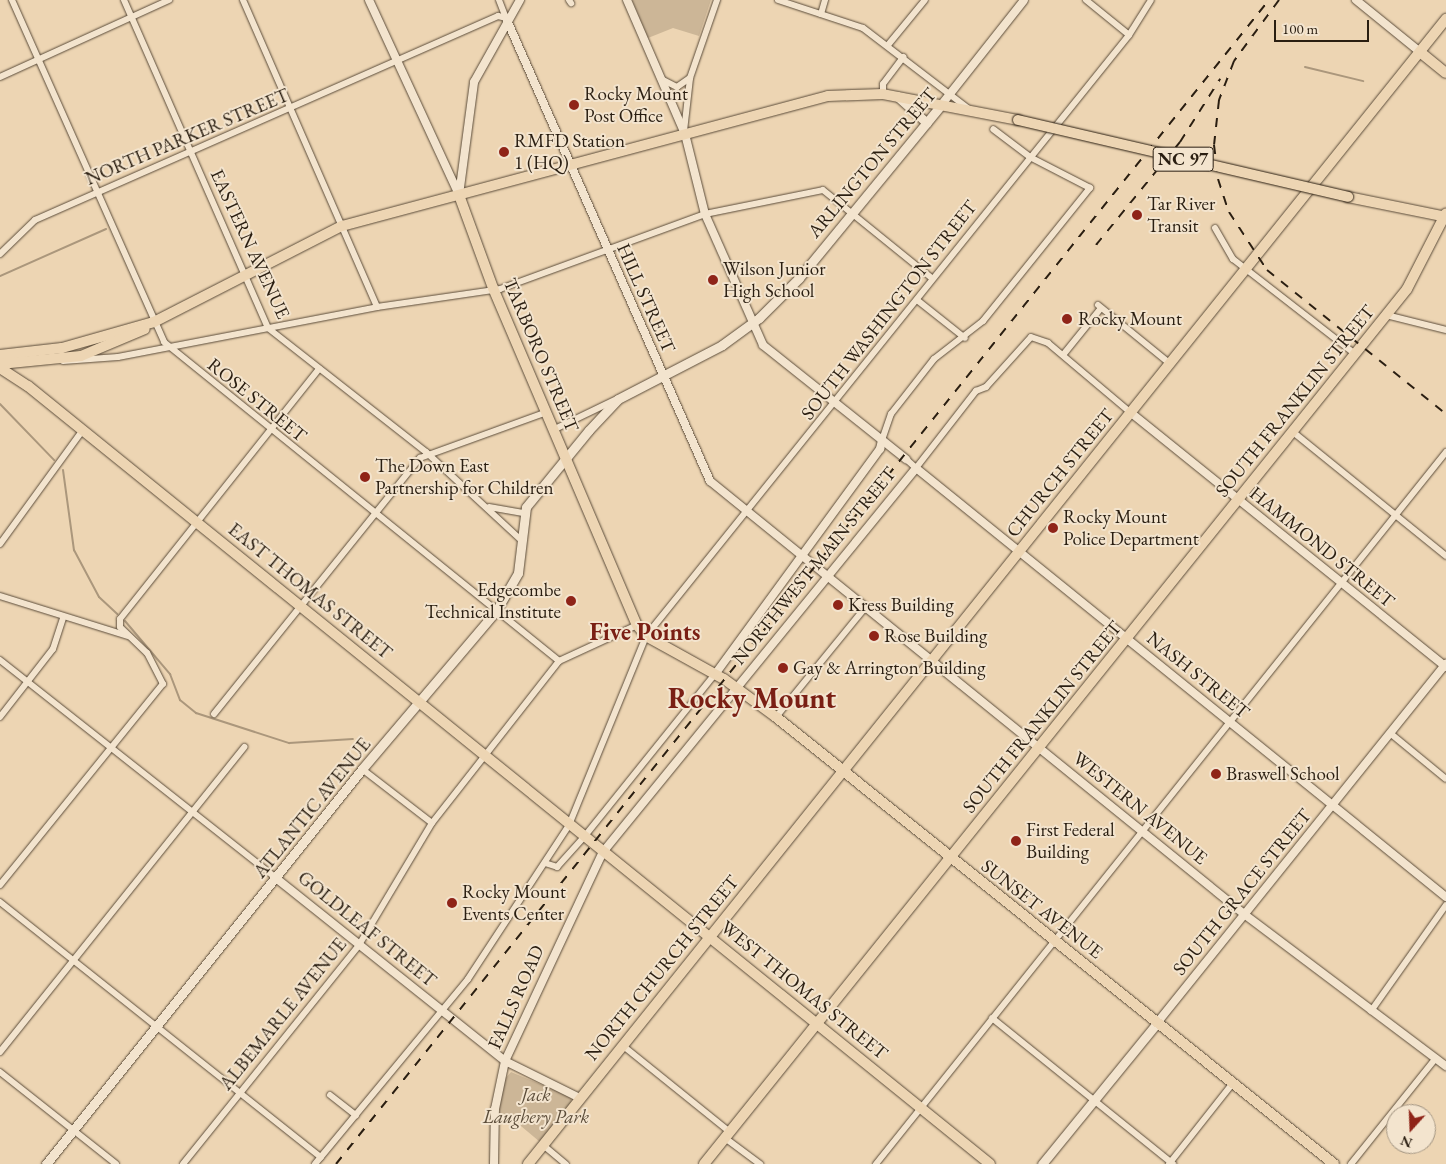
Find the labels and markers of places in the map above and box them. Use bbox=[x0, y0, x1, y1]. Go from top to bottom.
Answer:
place label: Rocky Mount Post Office bbox=[584, 83, 688, 127]
marker: Rocky Mount Post Office bbox=[568, 99, 580, 111]
place label: RMFD Station 1 (HQ) bbox=[514, 130, 625, 174]
marker: RMFD Station 1 (HQ) bbox=[498, 146, 510, 158]
place label: Tar River Transit bbox=[1147, 193, 1215, 237]
marker: Tar River Transit bbox=[1131, 209, 1143, 221]
place label: Wilson Junior High School bbox=[723, 258, 826, 302]
marker: Wilson Junior High School bbox=[707, 274, 719, 286]
place label: Rocky Mount bbox=[1078, 308, 1182, 330]
marker: Rocky Mount bbox=[1060, 312, 1074, 326]
place label: The Down East Partnership for Children bbox=[375, 455, 553, 499]
marker: The Down East Partnership for Children bbox=[359, 471, 371, 483]
place label: Rocky Mount Police Department bbox=[1063, 506, 1199, 550]
marker: Rocky Mount Police Department bbox=[1047, 522, 1059, 534]
place label: Edgecombe Technical Institute bbox=[425, 579, 561, 623]
place label: Kress Building bbox=[848, 594, 954, 616]
marker: Edgecombe Technical Institute bbox=[565, 595, 577, 607]
marker: Kress Building bbox=[832, 599, 844, 611]
place label: Rose Building bbox=[884, 625, 987, 647]
marker: Rose Building bbox=[868, 630, 880, 642]
place label: Gay & Arrington Building bbox=[793, 657, 985, 679]
marker: Gay & Arrington Building bbox=[777, 662, 789, 674]
place label: Braswell School bbox=[1226, 763, 1340, 785]
marker: Braswell School bbox=[1210, 768, 1222, 780]
place label: First Federal Building bbox=[1026, 819, 1115, 863]
marker: First Federal Building bbox=[1010, 835, 1022, 847]
place label: Rocky Mount Events Center bbox=[462, 881, 566, 925]
marker: Rocky Mount Events Center bbox=[446, 897, 458, 909]

